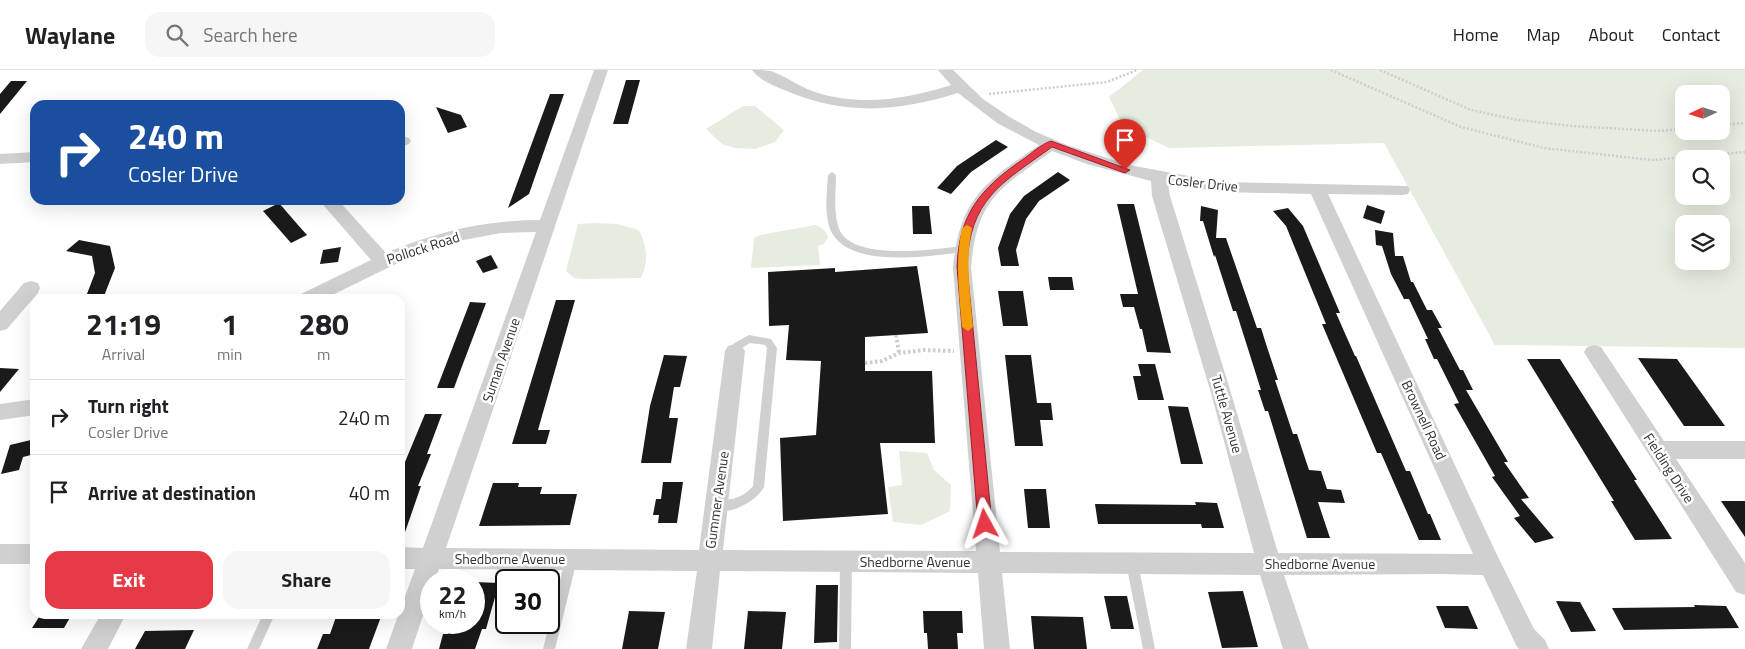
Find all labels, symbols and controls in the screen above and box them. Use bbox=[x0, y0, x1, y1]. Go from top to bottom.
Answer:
search box bbox=[145, 12, 495, 57]
text: Waylane bbox=[25, 17, 115, 53]
text: Search here bbox=[203, 20, 298, 49]
icon: search bbox=[163, 21, 191, 49]
text: Home bbox=[1453, 21, 1499, 48]
text: Map bbox=[1527, 21, 1560, 48]
text: About bbox=[1588, 21, 1634, 48]
text: Contact bbox=[1662, 21, 1720, 48]
north arrow bbox=[1675, 85, 1730, 140]
map controls bbox=[1675, 85, 1730, 270]
text: 240 m bbox=[128, 109, 224, 163]
pin bbox=[1104, 119, 1146, 170]
icon: right bbox=[45, 120, 110, 185]
icon: arrive bbox=[1111, 126, 1139, 154]
button: search bbox=[1675, 150, 1730, 205]
text: Cosler Drive bbox=[128, 157, 238, 191]
street label: Cosler Drive bbox=[1167, 168, 1239, 197]
button: layers bbox=[1675, 215, 1730, 270]
street label: Pollock Road bbox=[384, 226, 462, 269]
text: 21:19 bbox=[86, 301, 161, 347]
text: 1 bbox=[221, 301, 238, 347]
text: 280 bbox=[299, 301, 349, 347]
street label: Suman Avenue bbox=[476, 315, 525, 405]
text: Arrival bbox=[102, 342, 145, 366]
text: min bbox=[217, 342, 242, 366]
text: m bbox=[317, 342, 330, 366]
street label: Tuttle Avenue bbox=[1206, 372, 1249, 455]
street label: Brownell Road bbox=[1397, 376, 1452, 463]
text: Turn right bbox=[88, 391, 169, 420]
icon: right bbox=[45, 403, 73, 431]
text: 240 m bbox=[338, 403, 390, 432]
text: Cosler Drive bbox=[88, 420, 168, 444]
street label: Fielding Drive bbox=[1639, 429, 1700, 507]
street label: Gummer Avenue bbox=[699, 450, 734, 550]
icon: arrive bbox=[45, 478, 73, 506]
text: Arrive at destination bbox=[88, 478, 256, 507]
text: 40 m bbox=[349, 478, 390, 507]
position arrow bbox=[958, 497, 1010, 549]
street label: Shedborne Avenue bbox=[455, 548, 565, 569]
button: Exit bbox=[45, 551, 213, 609]
button: Share bbox=[223, 551, 390, 609]
street label: Shedborne Avenue bbox=[860, 551, 970, 572]
street label: Shedborne Avenue bbox=[1265, 553, 1375, 574]
speed limit sign: 30 bbox=[495, 569, 560, 634]
text: 22 bbox=[438, 576, 467, 614]
text: km/h bbox=[439, 604, 466, 623]

